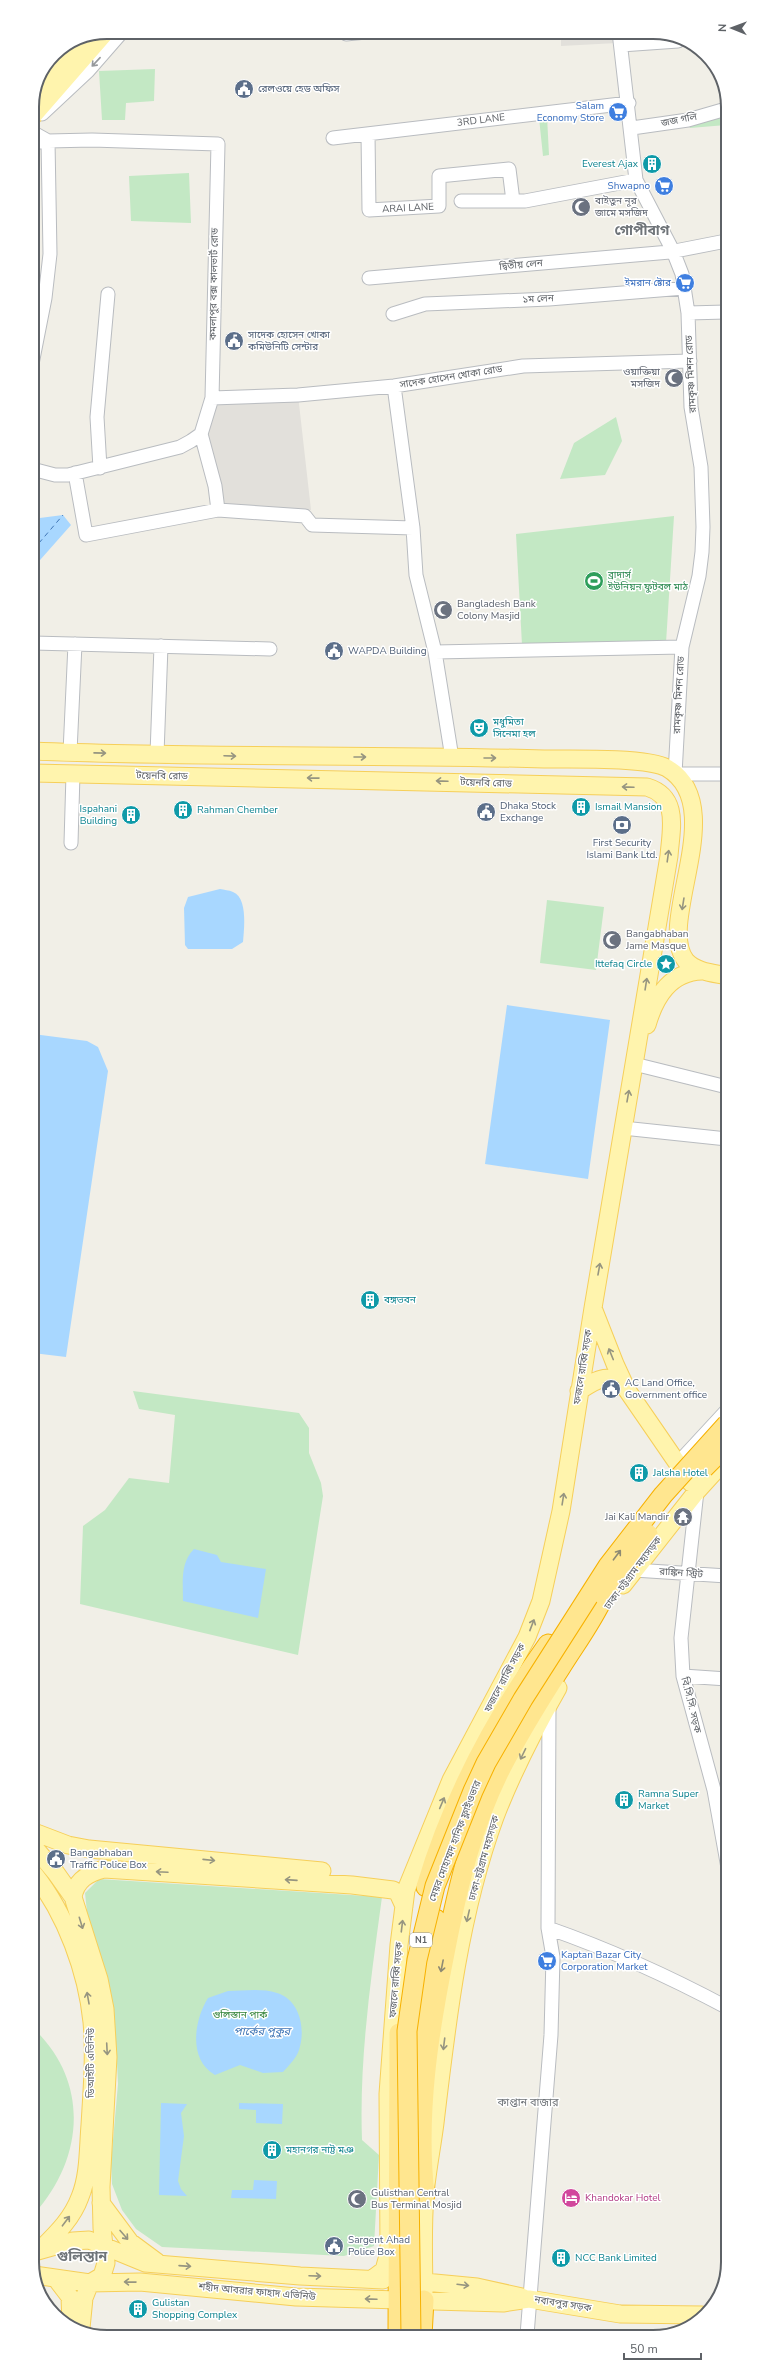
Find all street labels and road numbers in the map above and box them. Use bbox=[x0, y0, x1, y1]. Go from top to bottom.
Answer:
street label: 3RD LANE bbox=[456, 110, 506, 130]
street label: জজ গলি bbox=[659, 110, 699, 131]
street label: ARAI LANE bbox=[382, 200, 435, 216]
street label: কমলাপুর বক্স কালভার্ট রোড bbox=[206, 227, 222, 341]
street label: দ্বিতীয় লেন bbox=[498, 256, 544, 274]
street label: ১ম লেন bbox=[522, 291, 555, 307]
street label: রামকৃষ্ণ মিশন রোড bbox=[682, 334, 700, 414]
street label: সাদেক হোসেন খোকা রোড bbox=[398, 362, 504, 392]
street label: রামকৃষ্ণ মিশন রোড bbox=[670, 655, 688, 735]
street label: টয়েনবি রোড bbox=[135, 769, 189, 783]
street label: টয়েনবি রোড bbox=[459, 775, 513, 791]
street label: ফজলে রাব্বি সড়ক bbox=[570, 1328, 596, 1406]
street label: ঢাকা-চট্টগ্রাম মহাসড়ক bbox=[600, 1533, 666, 1613]
street label: রাঙ্কিন স্ট্রিট bbox=[658, 1564, 704, 1582]
street label: ফজলে রাব্বি সড়ক bbox=[481, 1640, 529, 1716]
street label: বি.সি.সি. সড়ক bbox=[677, 1675, 705, 1735]
street label: মেয়র মোহাম্মদ হানিফ ফ্লাইওভার bbox=[425, 1778, 485, 1903]
street label: ঢাকা-চট্টগ্রাম মহাসড়ক bbox=[465, 1813, 503, 1903]
road number: N1 bbox=[410, 1933, 432, 1947]
street label: ফজলে রাব্বি সড়ক bbox=[386, 1941, 406, 2019]
street label: ডিআইটি এভিনিউ bbox=[84, 2027, 98, 2099]
street label: শহীদ আবরার ফাহাদ এভিনিউ bbox=[197, 2280, 317, 2304]
street label: নবাবপুর সড়ক bbox=[532, 2292, 594, 2316]

